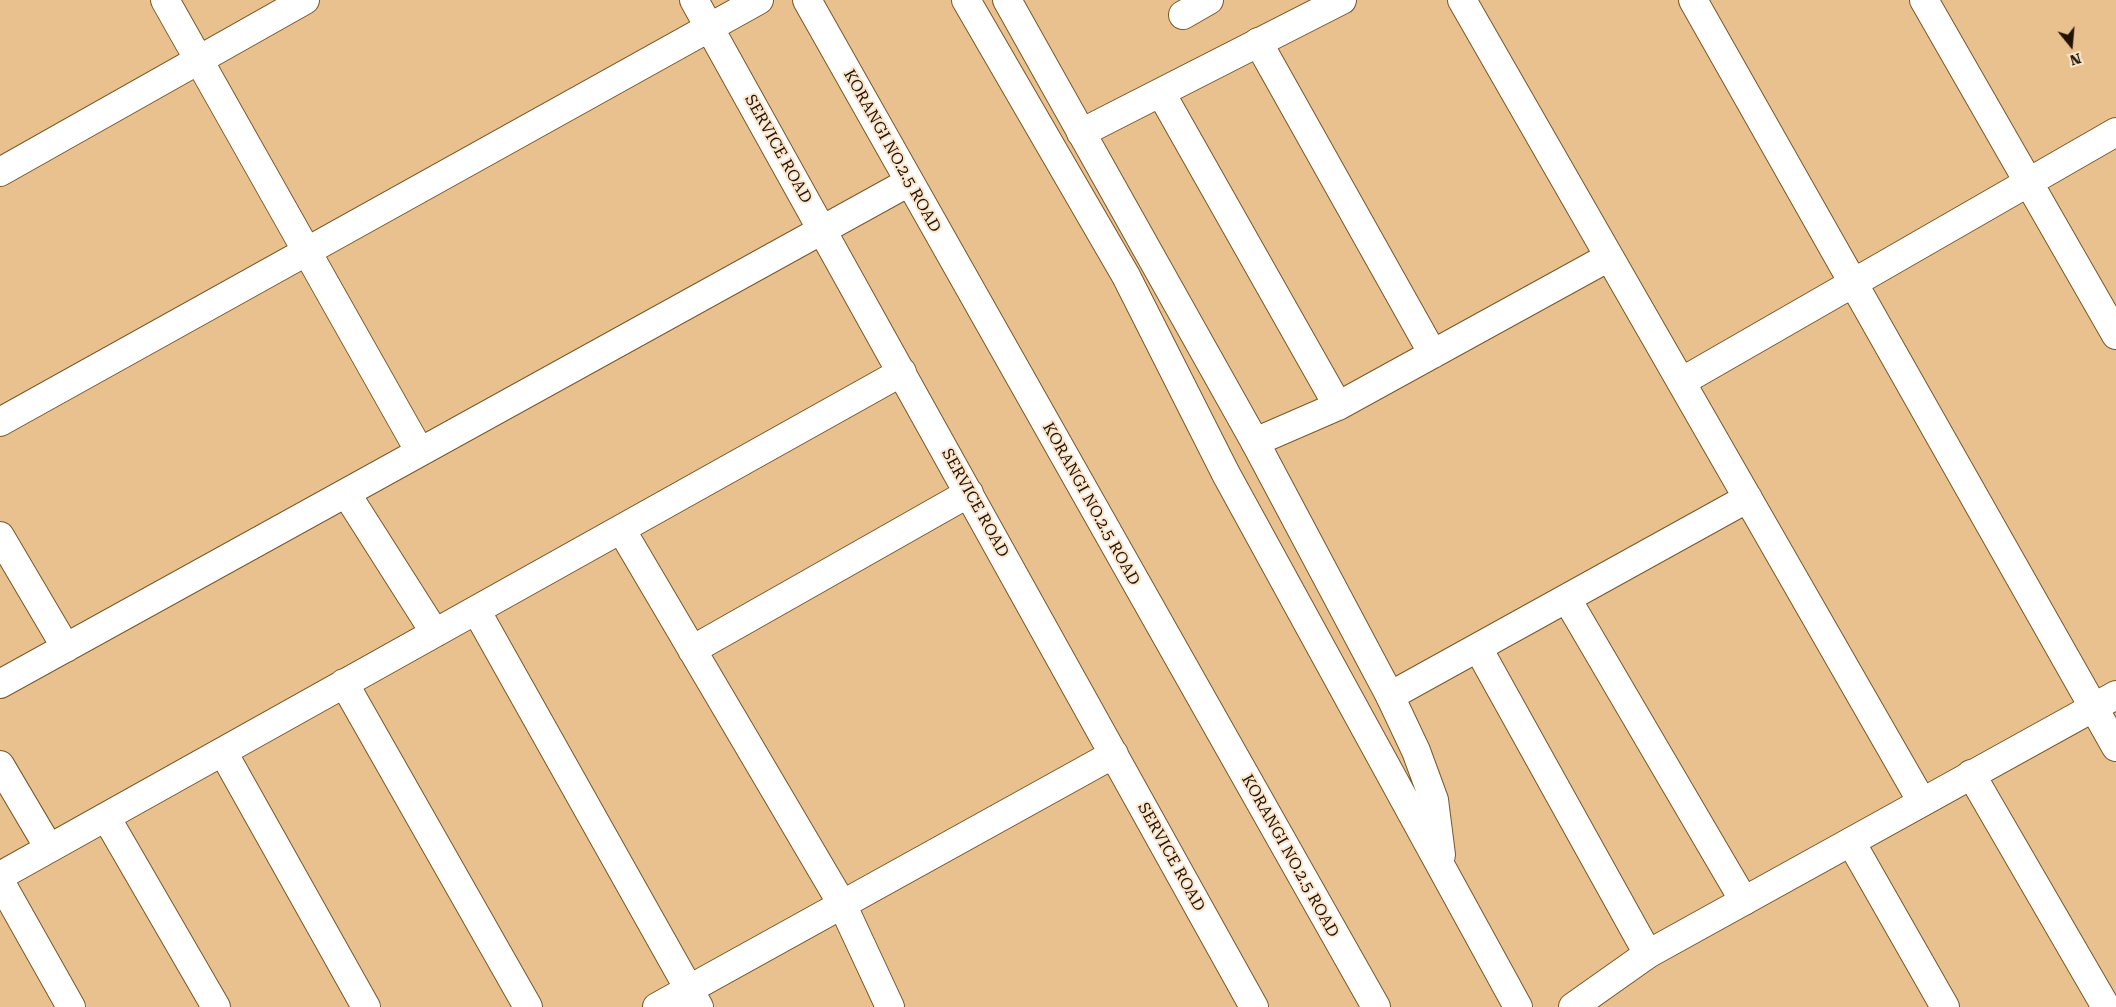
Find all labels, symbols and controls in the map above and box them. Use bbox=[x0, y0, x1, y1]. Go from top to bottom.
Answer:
north arrow bbox=[2046, 20, 2096, 70]
text: N bbox=[2068, 50, 2083, 69]
street label: KORANGI NO.2.5 ROAD bbox=[839, 66, 945, 236]
street label: SERVICE ROAD bbox=[740, 91, 816, 207]
street label: KORANGI NO.2.5 ROAD bbox=[1038, 419, 1144, 589]
street label: SERVICE ROAD bbox=[937, 445, 1013, 561]
street label: KORANGI NO.2.5 ROAD bbox=[1237, 771, 1343, 941]
street label: SERVICE ROAD bbox=[1133, 799, 1209, 915]

